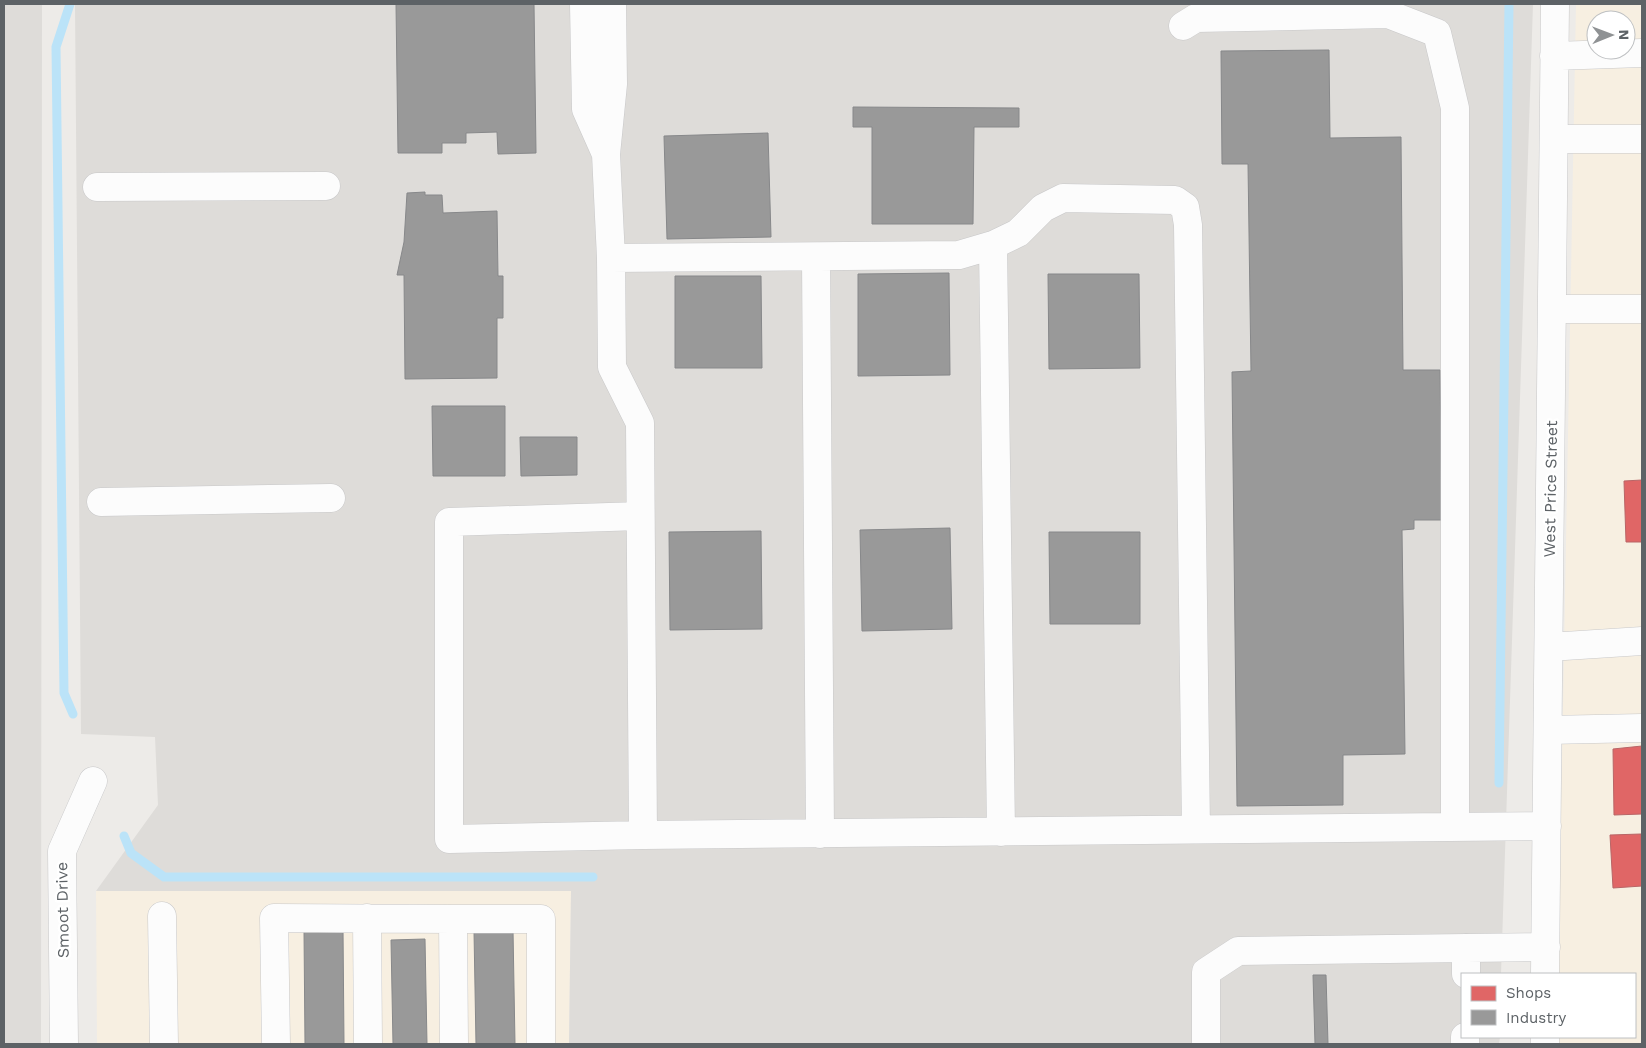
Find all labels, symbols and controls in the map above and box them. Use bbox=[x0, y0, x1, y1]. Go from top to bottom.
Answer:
north arrow bbox=[1586, 10, 1636, 60]
text: N bbox=[1616, 29, 1632, 40]
street label: West Price Street bbox=[1540, 420, 1561, 558]
street label: Smoot Drive bbox=[52, 862, 73, 958]
legend bbox=[1461, 973, 1636, 1038]
text: Shops bbox=[1506, 984, 1551, 1002]
text: Industry bbox=[1506, 1009, 1567, 1027]

